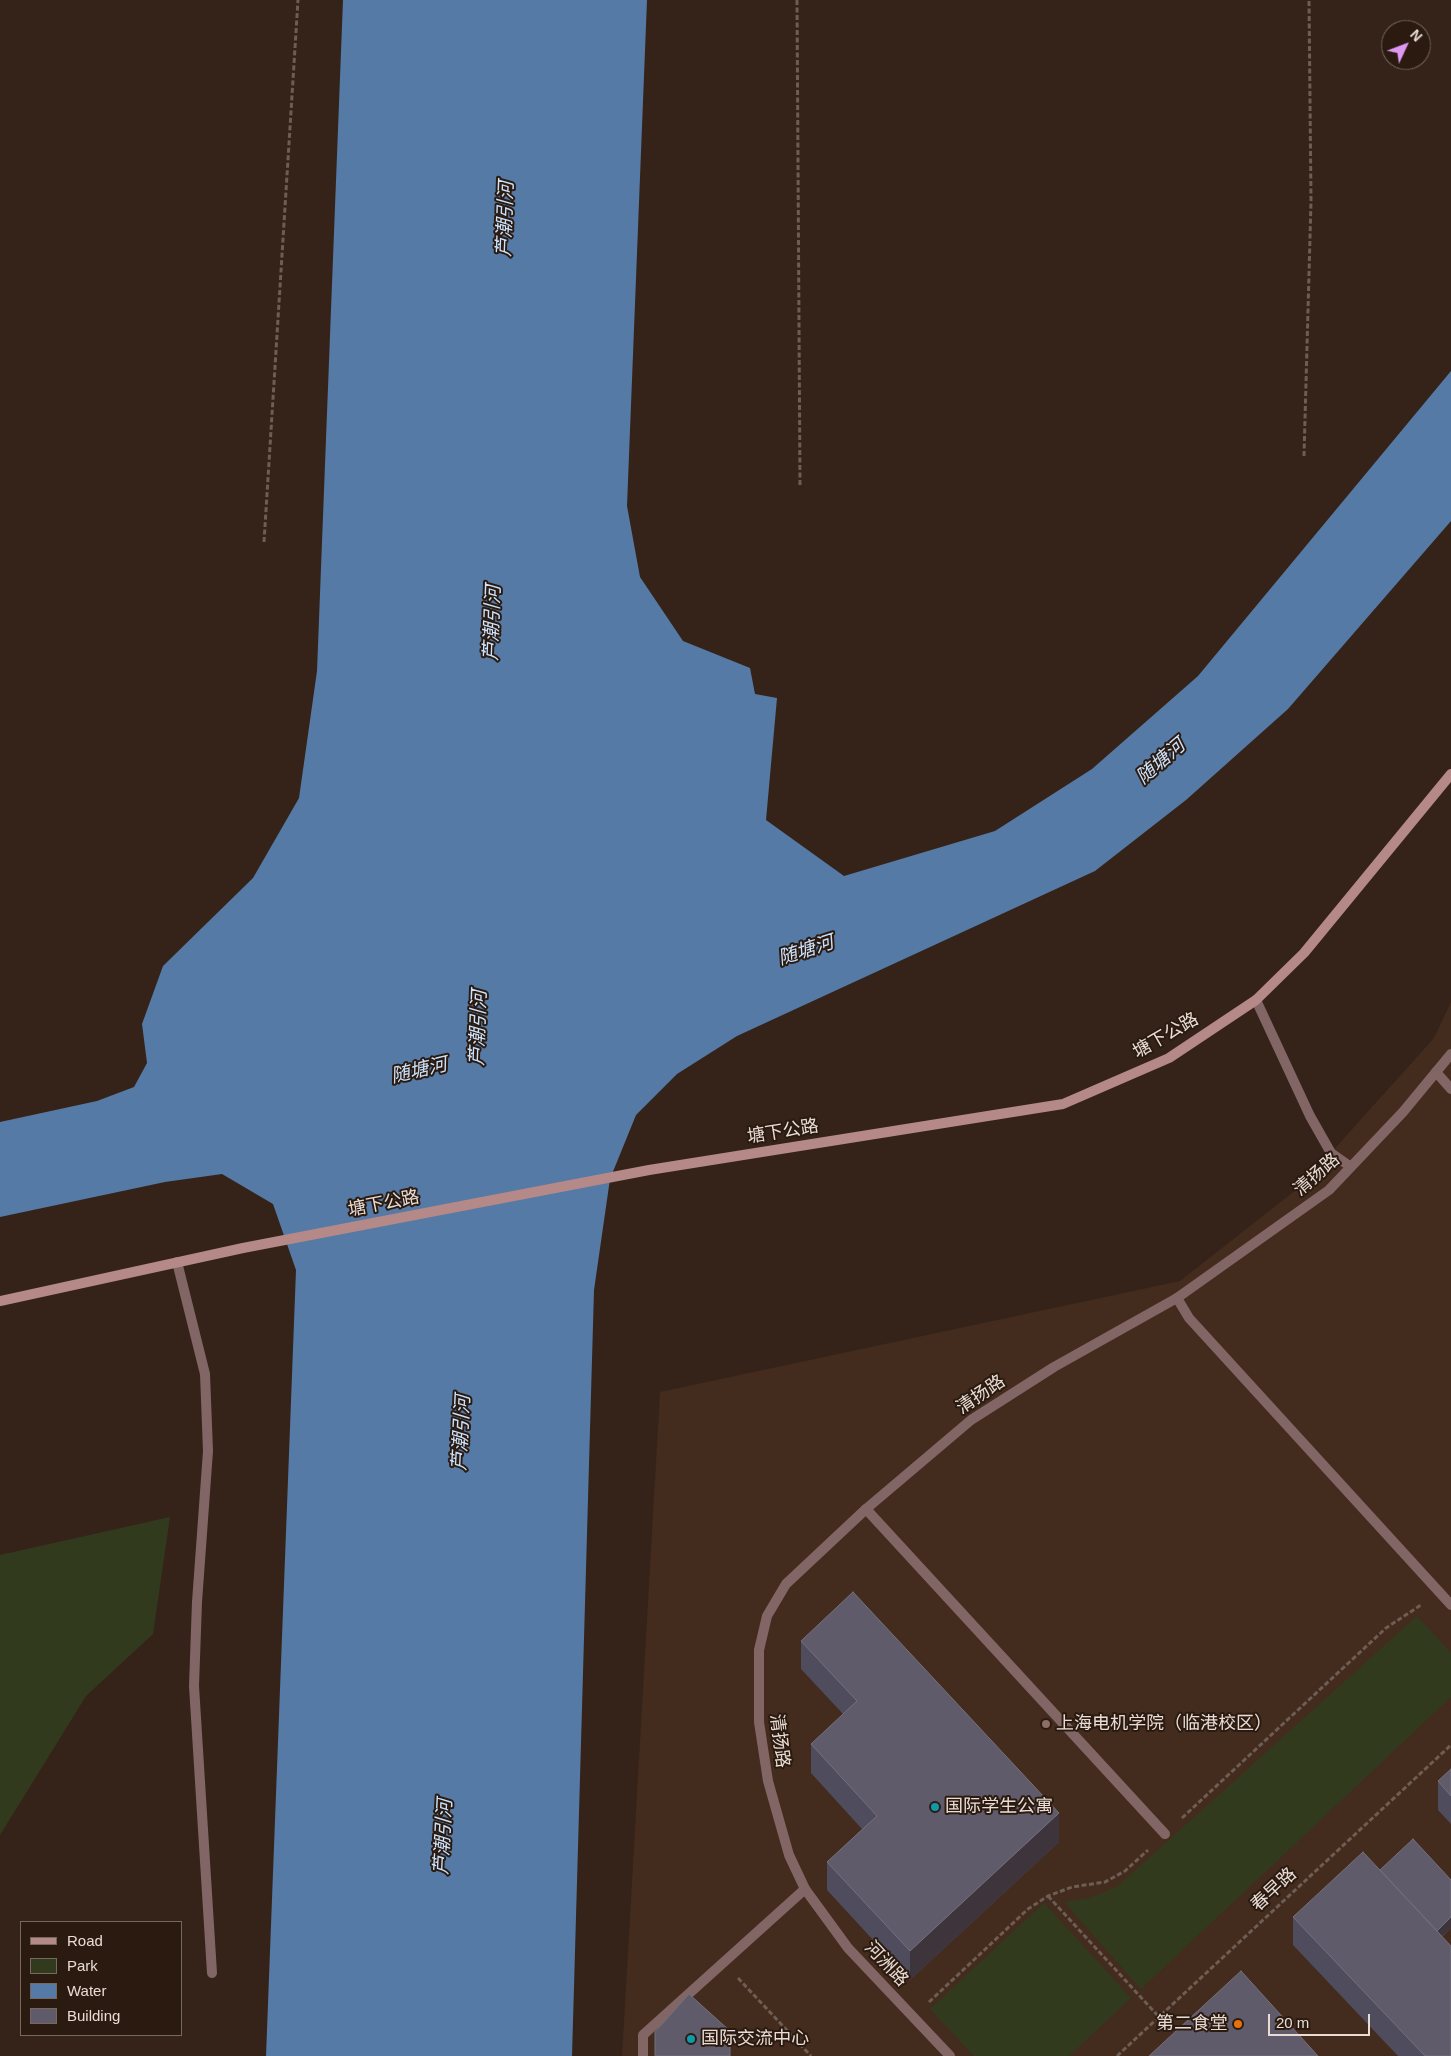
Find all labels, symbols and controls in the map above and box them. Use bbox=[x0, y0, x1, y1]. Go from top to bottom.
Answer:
north arrow bbox=[1381, 20, 1431, 70]
text: N bbox=[1407, 26, 1426, 45]
water label: 芦潮引河 bbox=[493, 181, 519, 257]
water label: 芦潮引河 bbox=[480, 585, 506, 661]
water label: 随塘河 bbox=[1132, 735, 1190, 789]
water label: 随塘河 bbox=[775, 931, 837, 971]
water label: 芦潮引河 bbox=[466, 990, 492, 1066]
street label: 塘下公路 bbox=[1129, 1009, 1203, 1063]
water label: 随塘河 bbox=[389, 1053, 449, 1089]
street label: 塘下公路 bbox=[746, 1116, 820, 1148]
street label: 清扬路 bbox=[1290, 1149, 1344, 1201]
street label: 塘下公路 bbox=[347, 1187, 421, 1221]
street label: 清扬路 bbox=[953, 1371, 1009, 1419]
water label: 芦潮引河 bbox=[449, 1394, 475, 1472]
street label: 清扬路 bbox=[765, 1713, 793, 1769]
place label: 上海电机学院（临港校区） bbox=[1056, 1713, 1272, 1735]
marker: 上海电机学院（临港校区） bbox=[1040, 1718, 1052, 1730]
place label: 国际学生公寓 bbox=[945, 1796, 1053, 1818]
water label: 芦潮引河 bbox=[431, 1798, 457, 1876]
marker: 国际学生公寓 bbox=[929, 1801, 941, 1813]
street label: 春早路 bbox=[1247, 1864, 1301, 1916]
legend bbox=[20, 1921, 182, 2036]
text: Road bbox=[67, 1932, 103, 1949]
street label: 河洲路 bbox=[860, 1937, 912, 1991]
text: Park bbox=[67, 1957, 98, 1974]
text: Water bbox=[67, 1982, 106, 1999]
scale bar bbox=[1271, 2004, 1374, 2036]
text: Building bbox=[67, 2007, 120, 2024]
place label: 第二食堂 bbox=[1156, 2013, 1228, 2035]
text: 20 m bbox=[1276, 2014, 1309, 2031]
marker: 第二食堂 bbox=[1232, 2018, 1244, 2030]
place label: 国际交流中心 bbox=[701, 2028, 809, 2050]
marker: 国际交流中心 bbox=[685, 2033, 697, 2045]

